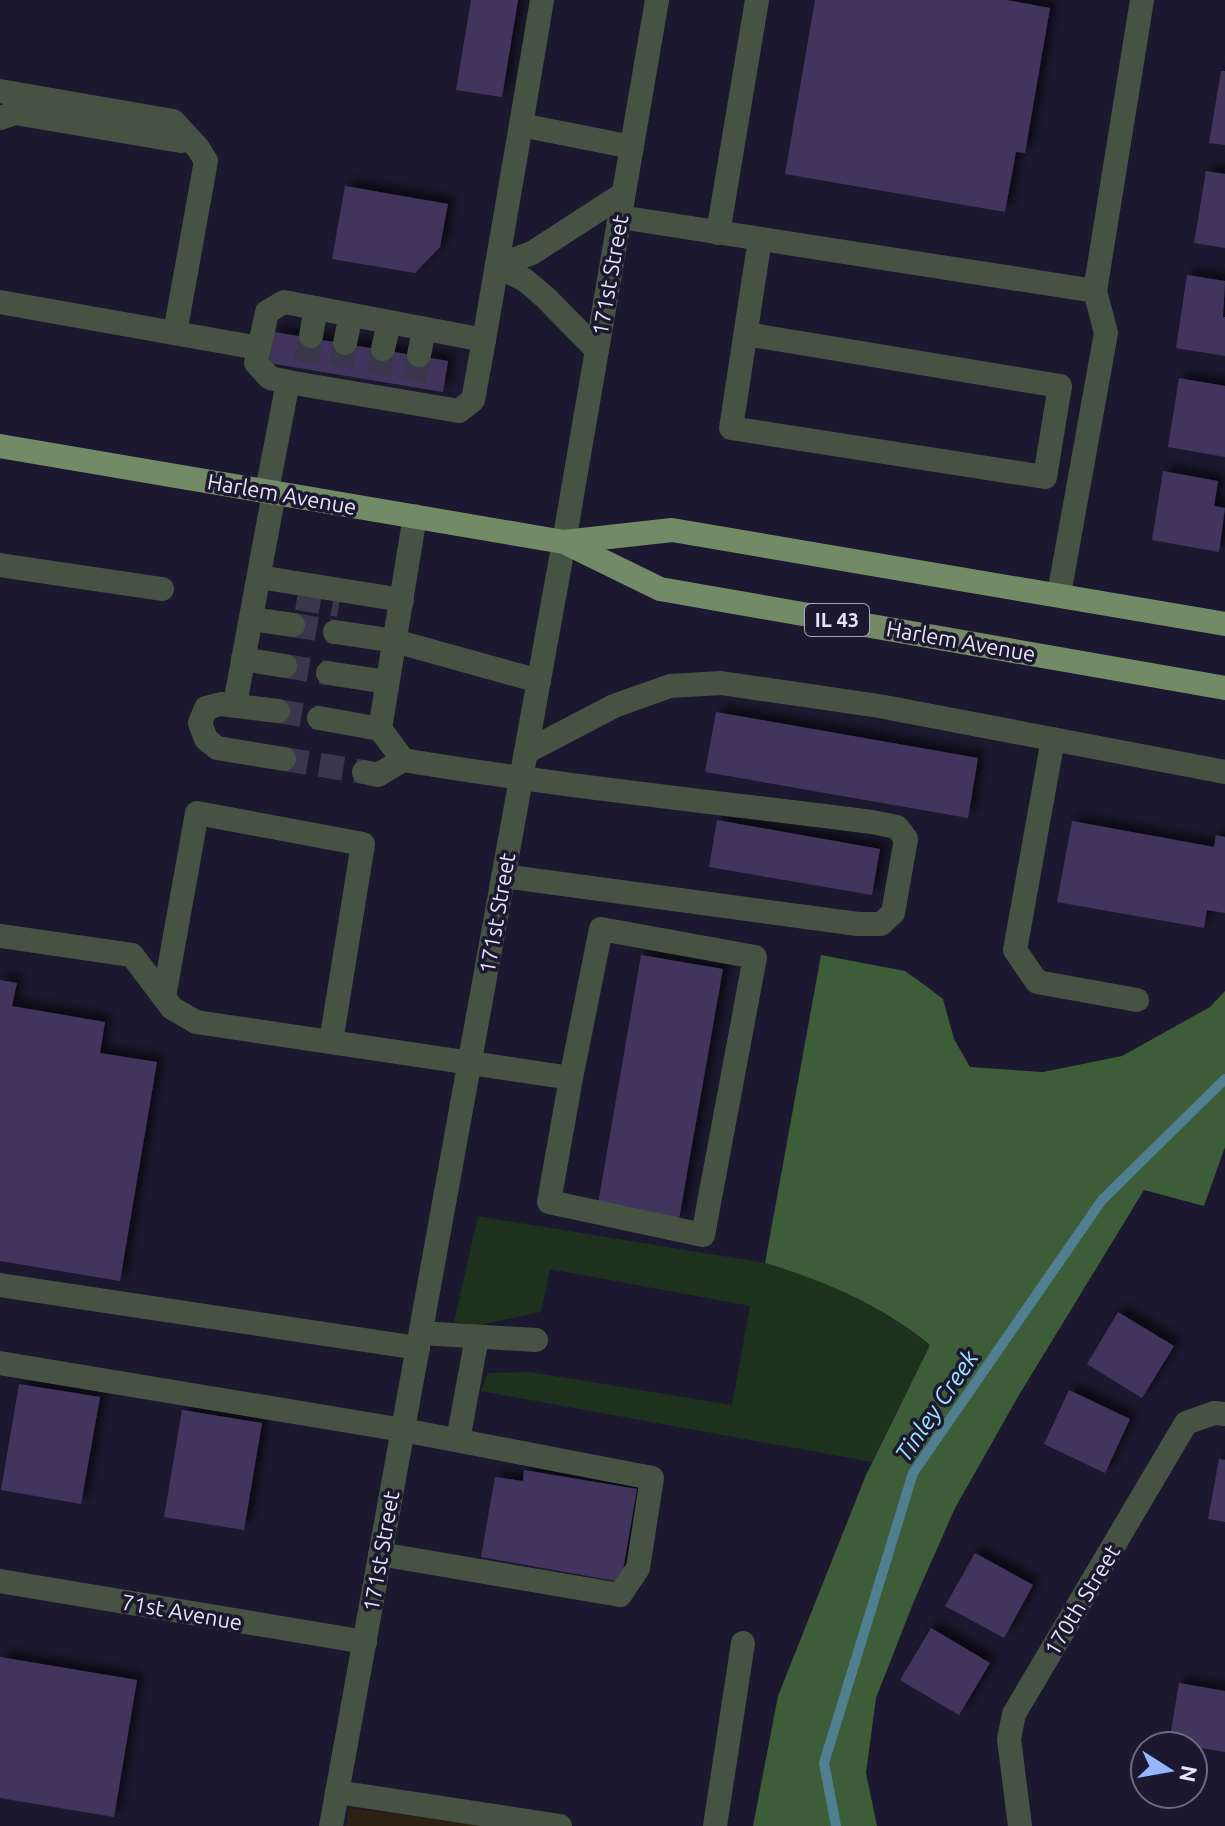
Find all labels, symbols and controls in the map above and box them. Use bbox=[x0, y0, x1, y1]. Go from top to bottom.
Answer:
street label: 171st Street bbox=[587, 212, 632, 337]
street label: Harlem Avenue bbox=[206, 468, 359, 519]
road number: IL 43 bbox=[805, 604, 869, 636]
street label: Harlem Avenue bbox=[885, 615, 1038, 666]
street label: 171st Street bbox=[474, 850, 519, 975]
water label: Tinley Creek bbox=[890, 1344, 984, 1466]
street label: 171st Street bbox=[358, 1488, 403, 1613]
street label: 170th Street bbox=[1039, 1539, 1125, 1660]
street label: 71st Avenue bbox=[120, 1589, 244, 1634]
north arrow bbox=[1129, 1730, 1209, 1810]
text: N bbox=[1175, 1763, 1203, 1784]

